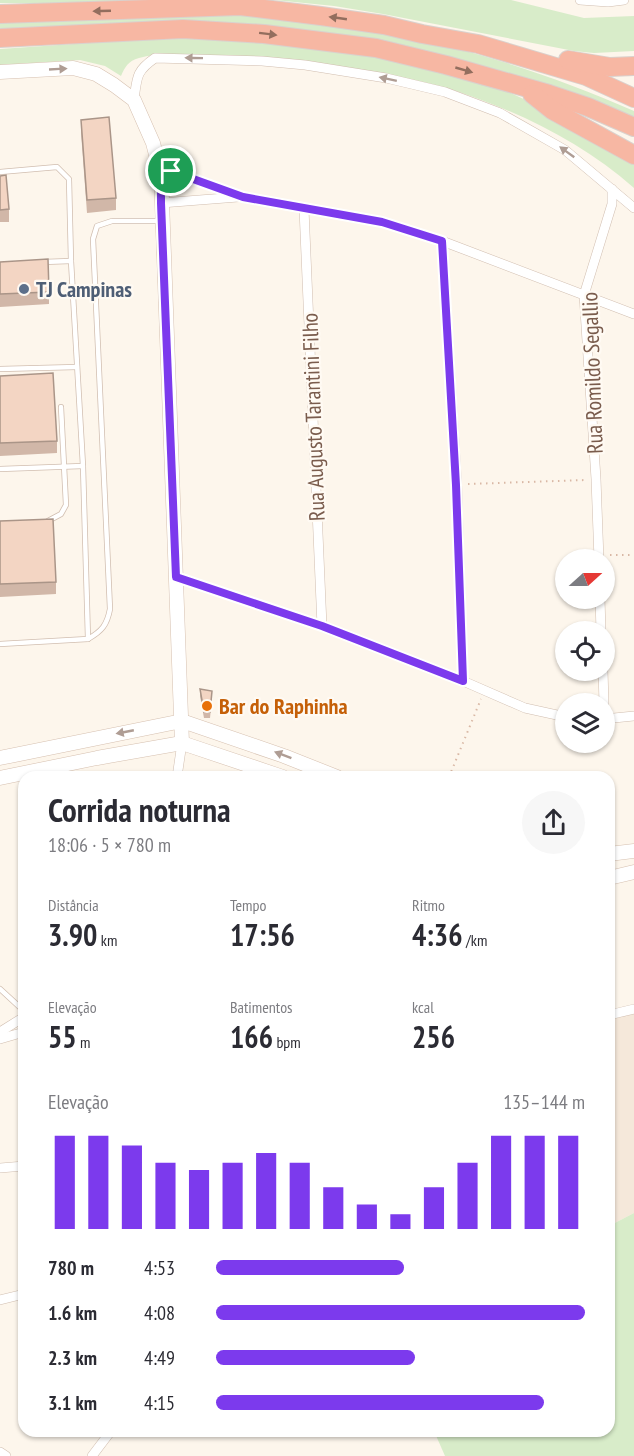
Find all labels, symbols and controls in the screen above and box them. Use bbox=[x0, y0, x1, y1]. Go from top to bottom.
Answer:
one-way arrow bbox=[93, 6, 112, 16]
one-way arrow bbox=[329, 13, 348, 22]
one-way arrow bbox=[259, 30, 278, 39]
one-way arrow bbox=[185, 54, 204, 63]
one-way arrow bbox=[49, 65, 68, 74]
one-way arrow bbox=[456, 66, 474, 75]
one-way arrow bbox=[378, 74, 397, 83]
pin bbox=[145, 145, 196, 196]
one-way arrow bbox=[559, 146, 575, 158]
icon: arrive bbox=[154, 154, 187, 187]
place label: TJ Campinas bbox=[36, 275, 132, 303]
marker: TJ Campinas bbox=[17, 282, 31, 296]
street label: Rua Romildo Segallio bbox=[575, 292, 609, 454]
street label: Rua Augusto Tarantini Filho bbox=[295, 312, 331, 522]
north arrow bbox=[555, 549, 615, 609]
map controls bbox=[555, 549, 615, 753]
button: locate bbox=[555, 621, 615, 681]
place label: Bar do Raphinha bbox=[219, 692, 348, 720]
button: layers bbox=[555, 693, 615, 753]
marker: Bar do Raphinha bbox=[200, 699, 214, 713]
one-way arrow bbox=[115, 728, 134, 737]
one-way arrow bbox=[274, 750, 292, 760]
text: Corrida noturna bbox=[48, 788, 231, 831]
button: share bbox=[522, 791, 585, 854]
text: 18:06 · 5 × 780 m bbox=[48, 832, 171, 858]
text: Distância bbox=[48, 895, 99, 915]
text: Tempo bbox=[230, 895, 266, 915]
text: Ritmo bbox=[412, 895, 445, 915]
text: 3.90 bbox=[48, 915, 97, 954]
text: 17:56 bbox=[230, 915, 295, 954]
text: 4:36 bbox=[412, 915, 463, 954]
text: km bbox=[97, 930, 117, 950]
text: /km bbox=[463, 930, 487, 950]
text: Elevação bbox=[48, 997, 97, 1017]
text: Batimentos bbox=[230, 997, 292, 1017]
text: kcal bbox=[412, 997, 434, 1017]
text: 55 bbox=[48, 1017, 77, 1056]
text: 166 bbox=[230, 1017, 273, 1056]
text: 256 bbox=[412, 1017, 455, 1056]
text: m bbox=[77, 1032, 91, 1052]
text: bpm bbox=[273, 1032, 301, 1052]
text: Elevação bbox=[48, 1089, 109, 1115]
text: 135–144 m bbox=[503, 1089, 585, 1115]
text: 780 m bbox=[48, 1255, 94, 1281]
text: 4:53 bbox=[144, 1255, 175, 1281]
text: 1.6 km bbox=[48, 1300, 97, 1326]
text: 4:08 bbox=[144, 1300, 175, 1326]
text: 2.3 km bbox=[48, 1345, 97, 1371]
text: 4:49 bbox=[144, 1345, 175, 1371]
text: 3.1 km bbox=[48, 1390, 97, 1416]
text: 4:15 bbox=[144, 1390, 175, 1416]

